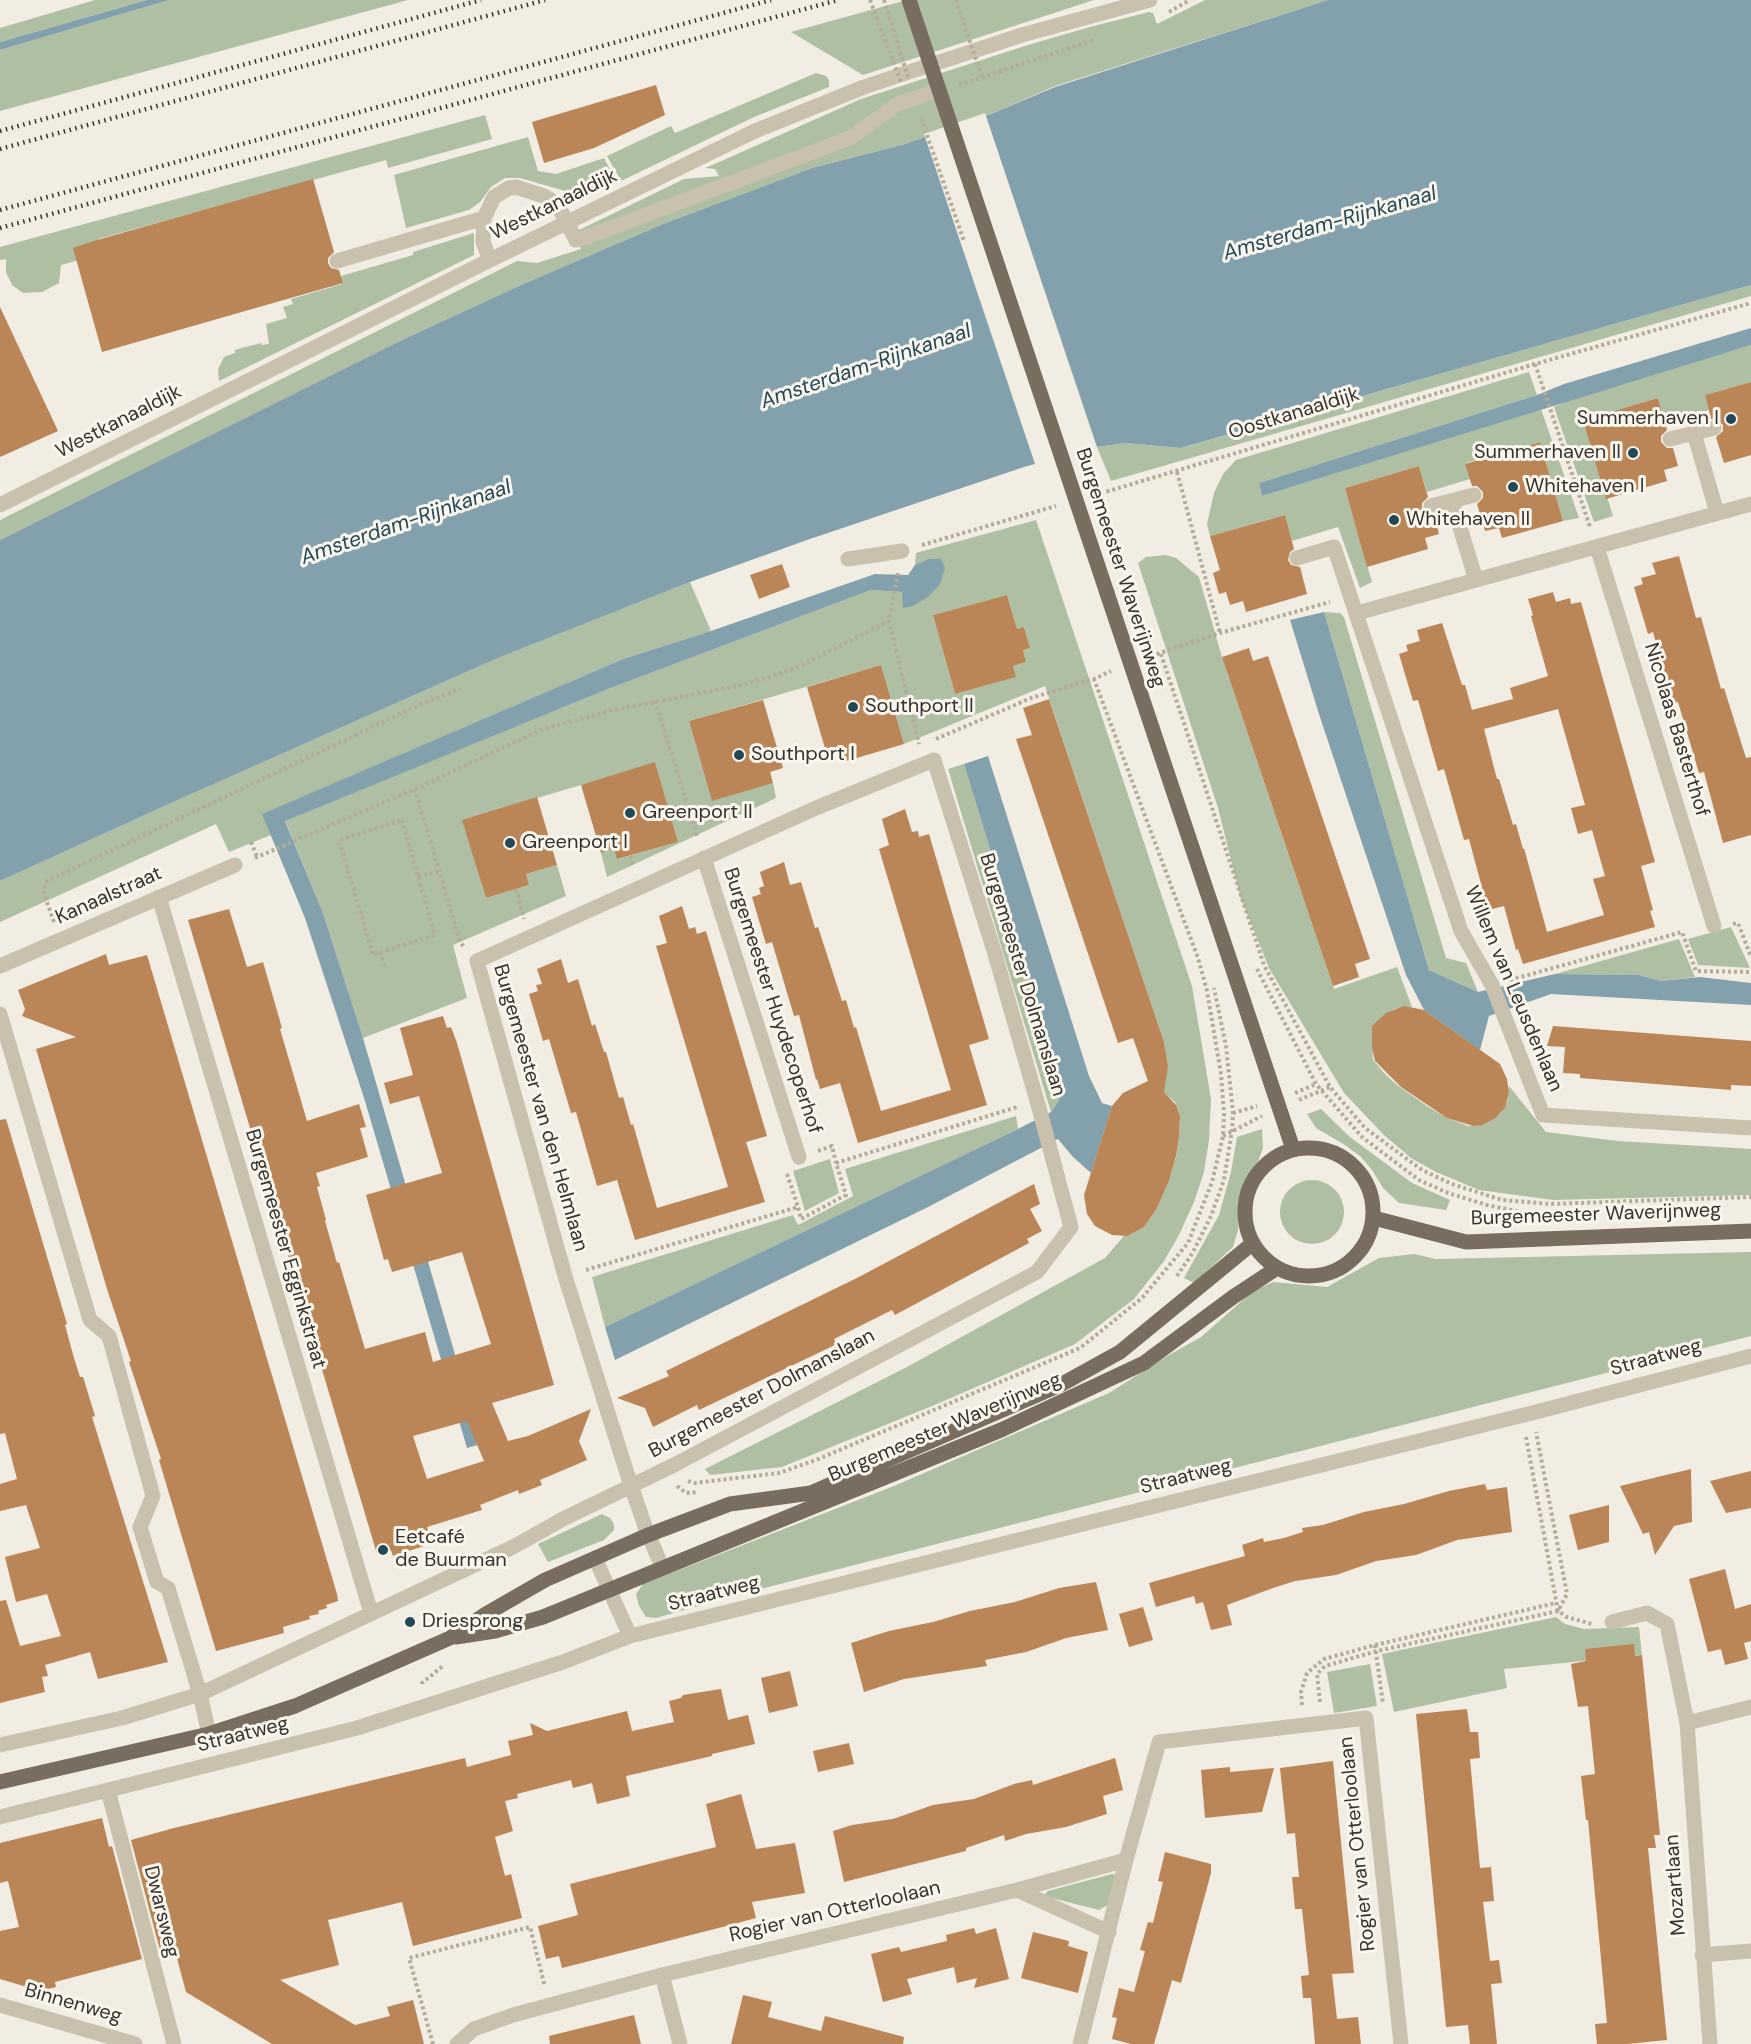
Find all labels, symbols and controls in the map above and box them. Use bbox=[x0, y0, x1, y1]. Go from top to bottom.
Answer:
street label: Westkanaaldijk bbox=[487, 164, 621, 246]
water label: Amsterdam-Rijnkanaal bbox=[1220, 181, 1440, 267]
water label: Amsterdam-Rijnkanaal bbox=[758, 319, 974, 415]
street label: Westkanaaldijk bbox=[52, 380, 186, 464]
street label: Oostkanaaldijk bbox=[1226, 383, 1362, 445]
place label: Summerhaven I bbox=[1577, 407, 1719, 431]
marker: Summerhaven I bbox=[1724, 412, 1738, 426]
place label: Summerhaven II bbox=[1474, 441, 1621, 465]
street label: Burgemeester Waverijnweg bbox=[1070, 445, 1170, 691]
marker: Summerhaven II bbox=[1626, 446, 1640, 460]
water label: Amsterdam-Rijnkanaal bbox=[298, 475, 514, 571]
place label: Whitehaven I bbox=[1525, 475, 1644, 499]
marker: Whitehaven I bbox=[1506, 480, 1520, 494]
place label: Whitehaven II bbox=[1406, 508, 1530, 532]
marker: Whitehaven II bbox=[1387, 513, 1401, 527]
street label: Nicolaas Basterthof bbox=[1638, 640, 1714, 820]
place label: Southport II bbox=[865, 695, 974, 719]
marker: Southport II bbox=[846, 700, 860, 714]
place label: Southport I bbox=[751, 743, 855, 767]
marker: Southport I bbox=[732, 748, 746, 762]
place label: Greenport II bbox=[642, 801, 753, 825]
marker: Greenport II bbox=[623, 806, 637, 820]
place label: Greenport I bbox=[522, 831, 628, 855]
marker: Greenport I bbox=[503, 836, 517, 850]
street label: Burgemeester Dolmanslaan bbox=[974, 851, 1070, 1099]
street label: Kanaalstraat bbox=[52, 862, 166, 930]
street label: Burgemeester Huydecoperhof bbox=[718, 865, 826, 1137]
street label: Willem van Leusdenlaan bbox=[1459, 882, 1567, 1096]
street label: Burgemeester van den Helmlaan bbox=[487, 961, 593, 1255]
street label: Burgemeester Egginkstraat bbox=[239, 1126, 331, 1372]
street label: Burgemeester Waverijnweg bbox=[1470, 1199, 1722, 1231]
street label: Burgemeester Dolmanslaan bbox=[645, 1324, 879, 1464]
street label: Straatweg bbox=[1608, 1334, 1704, 1382]
street label: Burgemeester Waverijnweg bbox=[825, 1368, 1065, 1488]
street label: Straatweg bbox=[1138, 1454, 1234, 1500]
place label: Eetcafé de Buurman bbox=[395, 1526, 507, 1573]
marker: Eetcafé de Buurman bbox=[376, 1543, 390, 1557]
street label: Straatweg bbox=[666, 1571, 762, 1617]
place label: Driesprong bbox=[422, 1610, 523, 1634]
marker: Driesprong bbox=[403, 1615, 417, 1629]
street label: Straatweg bbox=[195, 1712, 291, 1758]
street label: Rogier van Otterloolaan bbox=[1335, 1735, 1381, 1953]
street label: Mozartlaan bbox=[1660, 1833, 1692, 1937]
street label: Dwarsweg bbox=[138, 1864, 184, 1960]
street label: Rogier van Otterloolaan bbox=[727, 1876, 943, 1948]
street label: Binnenweg bbox=[22, 1979, 124, 2029]

